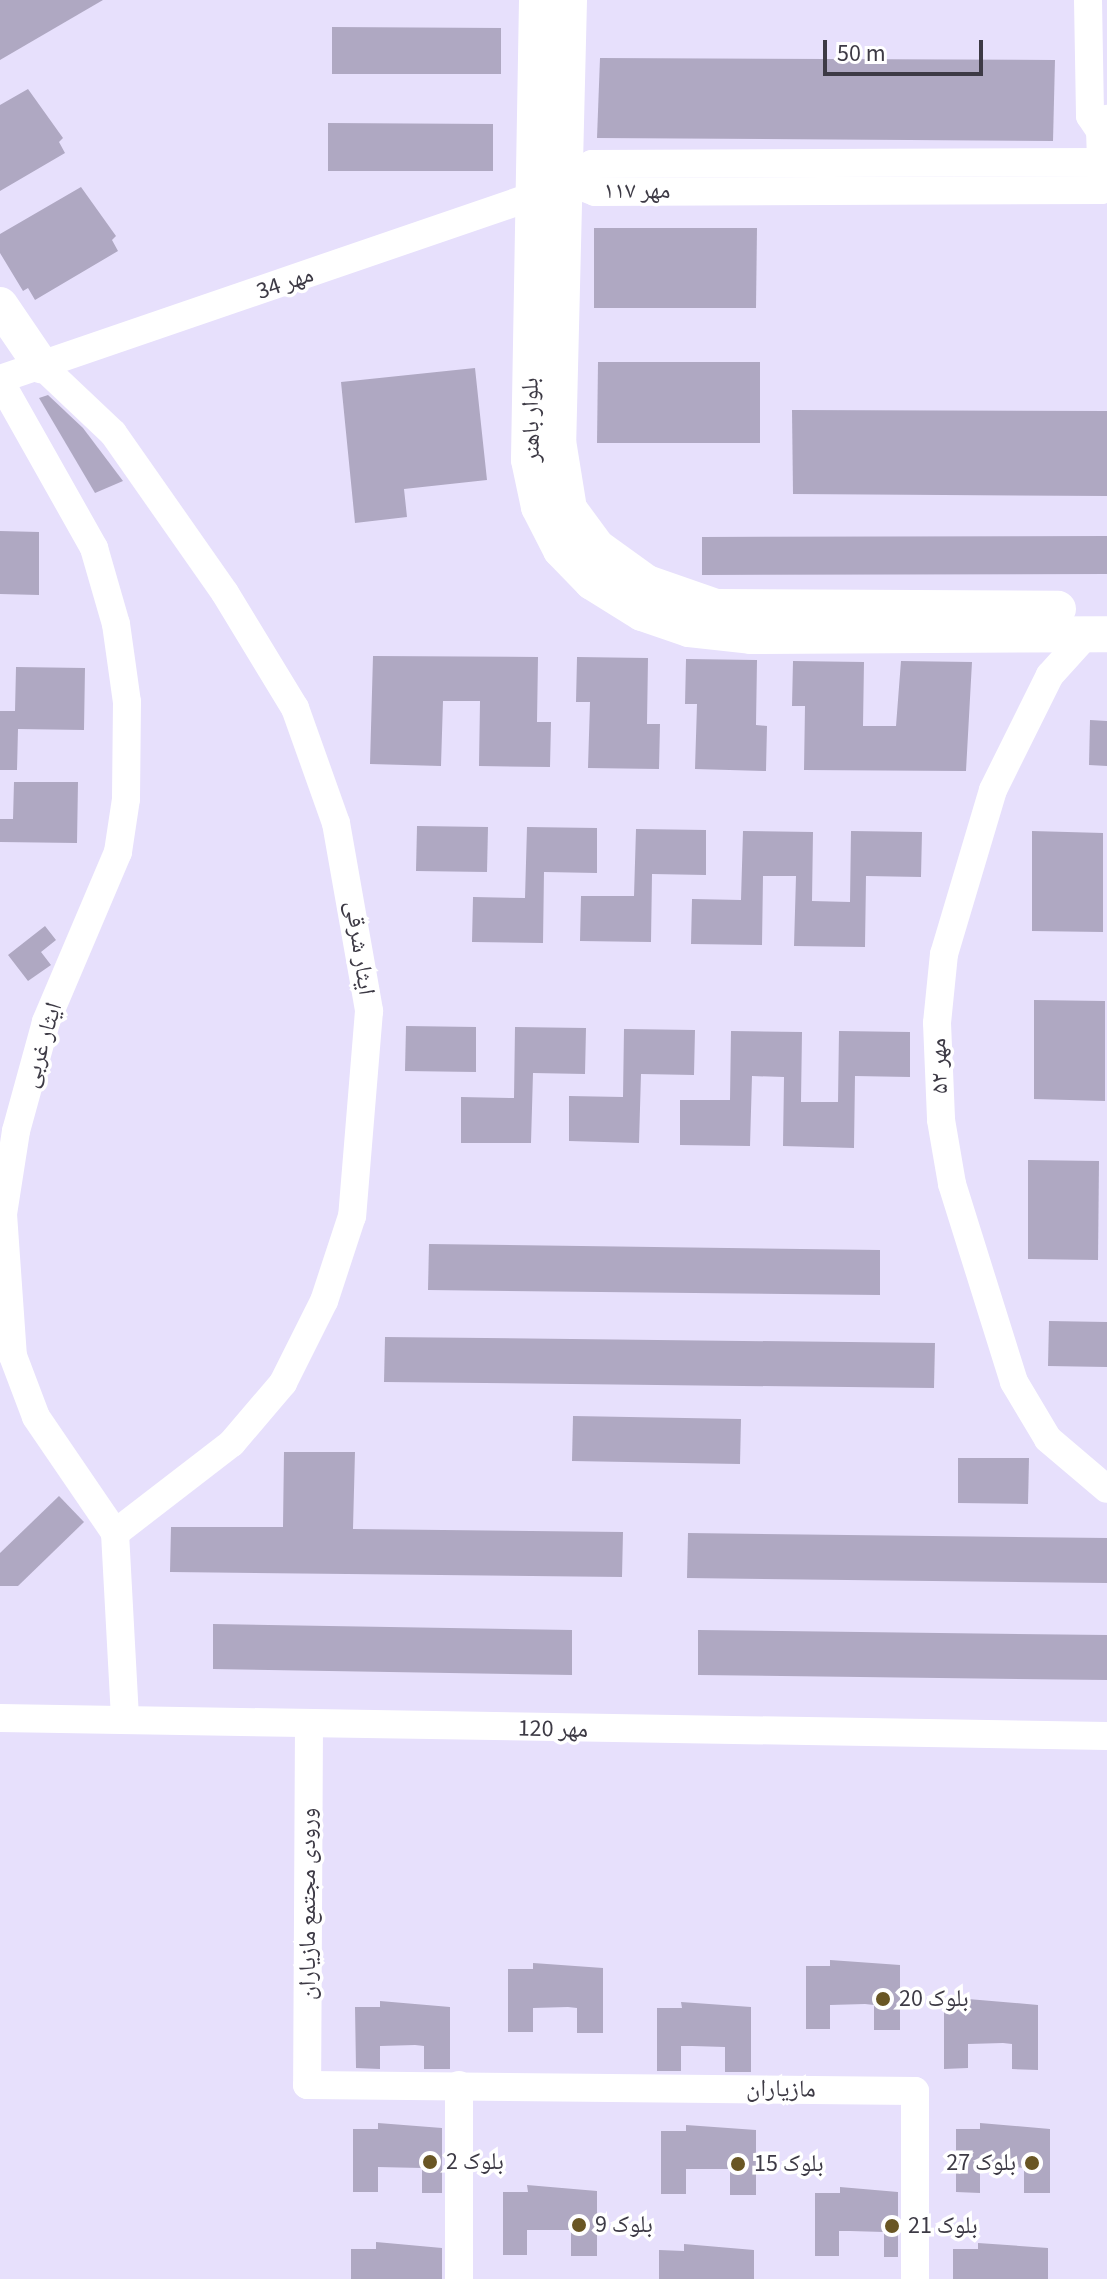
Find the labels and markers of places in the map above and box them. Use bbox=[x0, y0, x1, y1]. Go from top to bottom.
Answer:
place label: بلوک 20 bbox=[899, 1985, 969, 2013]
marker: بلوک 20 bbox=[874, 1990, 892, 2008]
place label: بلوک 2 bbox=[446, 2148, 504, 2176]
place label: بلوک 27 bbox=[946, 2149, 1016, 2177]
place label: بلوک 15 bbox=[754, 2150, 824, 2178]
marker: بلوک 2 bbox=[421, 2153, 439, 2171]
marker: بلوک 27 bbox=[1023, 2154, 1041, 2172]
marker: بلوک 15 bbox=[729, 2155, 747, 2173]
place label: بلوک 9 bbox=[595, 2211, 653, 2239]
place label: بلوک 21 bbox=[908, 2212, 978, 2240]
marker: بلوک 9 bbox=[570, 2216, 588, 2234]
marker: بلوک 21 bbox=[883, 2217, 901, 2235]

